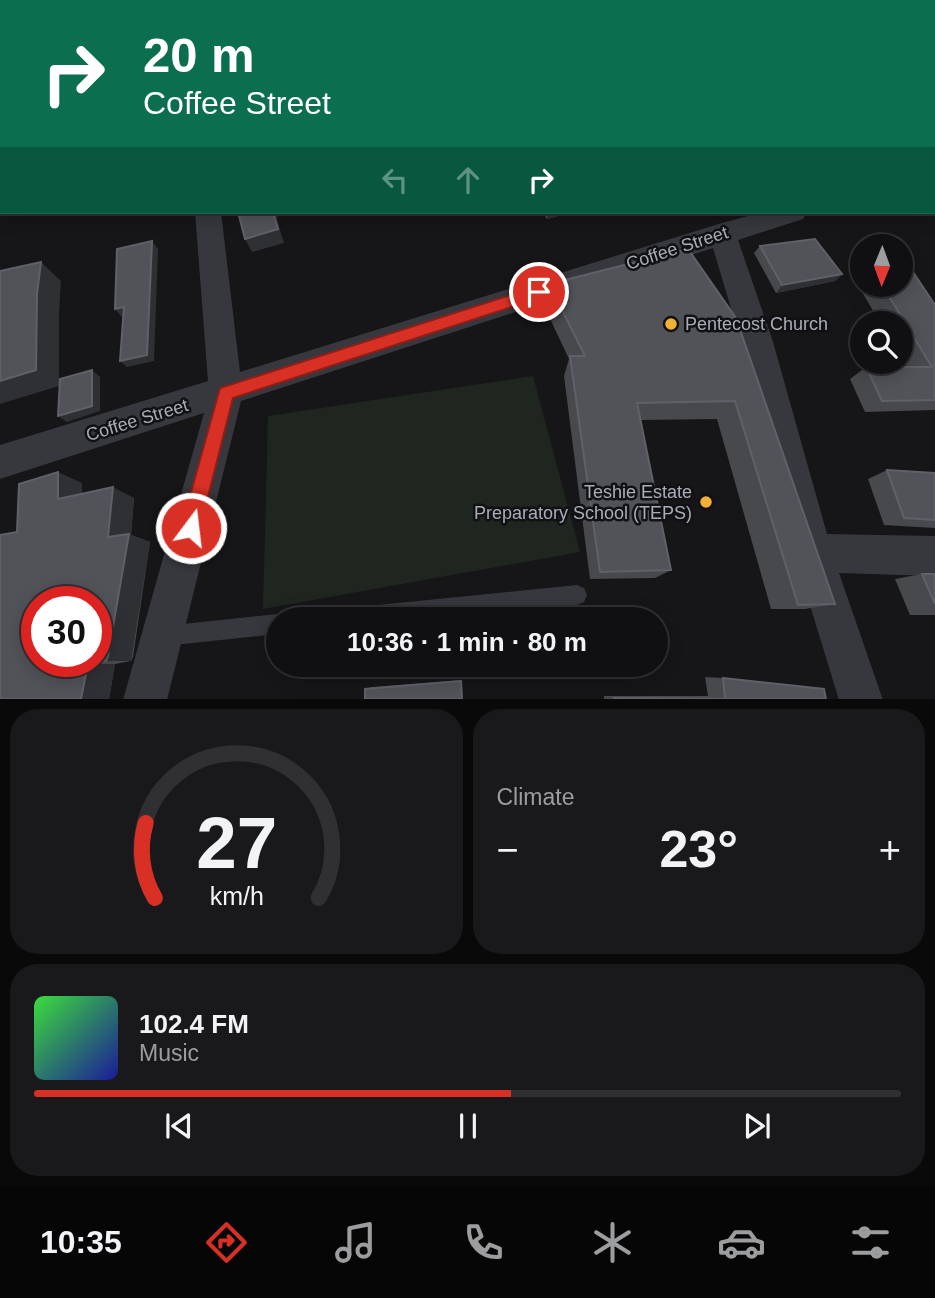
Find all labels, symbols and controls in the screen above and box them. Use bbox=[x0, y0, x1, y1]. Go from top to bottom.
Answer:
icon: right bbox=[28, 28, 119, 119]
text: 20 m bbox=[143, 28, 255, 82]
text: Coffee Street bbox=[143, 85, 331, 121]
icon: left bbox=[376, 161, 414, 199]
icon: ahead bbox=[449, 161, 487, 199]
icon: right bbox=[522, 161, 560, 199]
street label: Coffee Street bbox=[624, 222, 730, 274]
north arrow bbox=[850, 234, 914, 298]
map controls bbox=[850, 234, 913, 374]
pin bbox=[509, 262, 569, 322]
icon: arrive bbox=[520, 273, 558, 311]
button: search bbox=[850, 311, 913, 374]
place label: Pentecost Church bbox=[685, 314, 828, 334]
marker: Pentecost Church bbox=[663, 316, 679, 332]
street label: Coffee Street bbox=[84, 395, 190, 445]
place label: Teshie Estate Preparatory School (TEPS) bbox=[474, 482, 692, 523]
position arrow bbox=[154, 491, 228, 565]
marker: Teshie Estate Preparatory School (TEPS) bbox=[698, 494, 714, 510]
speed limit sign: 30 bbox=[21, 586, 112, 677]
text: 10:36 · 1 min · 80 m bbox=[347, 627, 587, 657]
text: Climate bbox=[497, 784, 574, 810]
text: 27 bbox=[196, 802, 277, 883]
text: 23° bbox=[659, 820, 738, 878]
text: − bbox=[497, 829, 519, 871]
text: + bbox=[879, 829, 901, 871]
text: km/h bbox=[209, 881, 263, 909]
text: 102.4 FM bbox=[139, 1009, 249, 1039]
text: Music bbox=[139, 1040, 199, 1066]
icon: previous bbox=[160, 1107, 198, 1145]
icon: pause bbox=[449, 1107, 487, 1145]
icon: next bbox=[738, 1107, 776, 1145]
icon: directions bbox=[202, 1218, 251, 1267]
icon: music bbox=[331, 1218, 380, 1267]
icon: phone bbox=[459, 1218, 508, 1267]
icon: climate bbox=[588, 1218, 637, 1267]
icon: car bbox=[717, 1218, 766, 1267]
icon: filters bbox=[846, 1218, 895, 1267]
text: 10:35 bbox=[40, 1224, 122, 1260]

